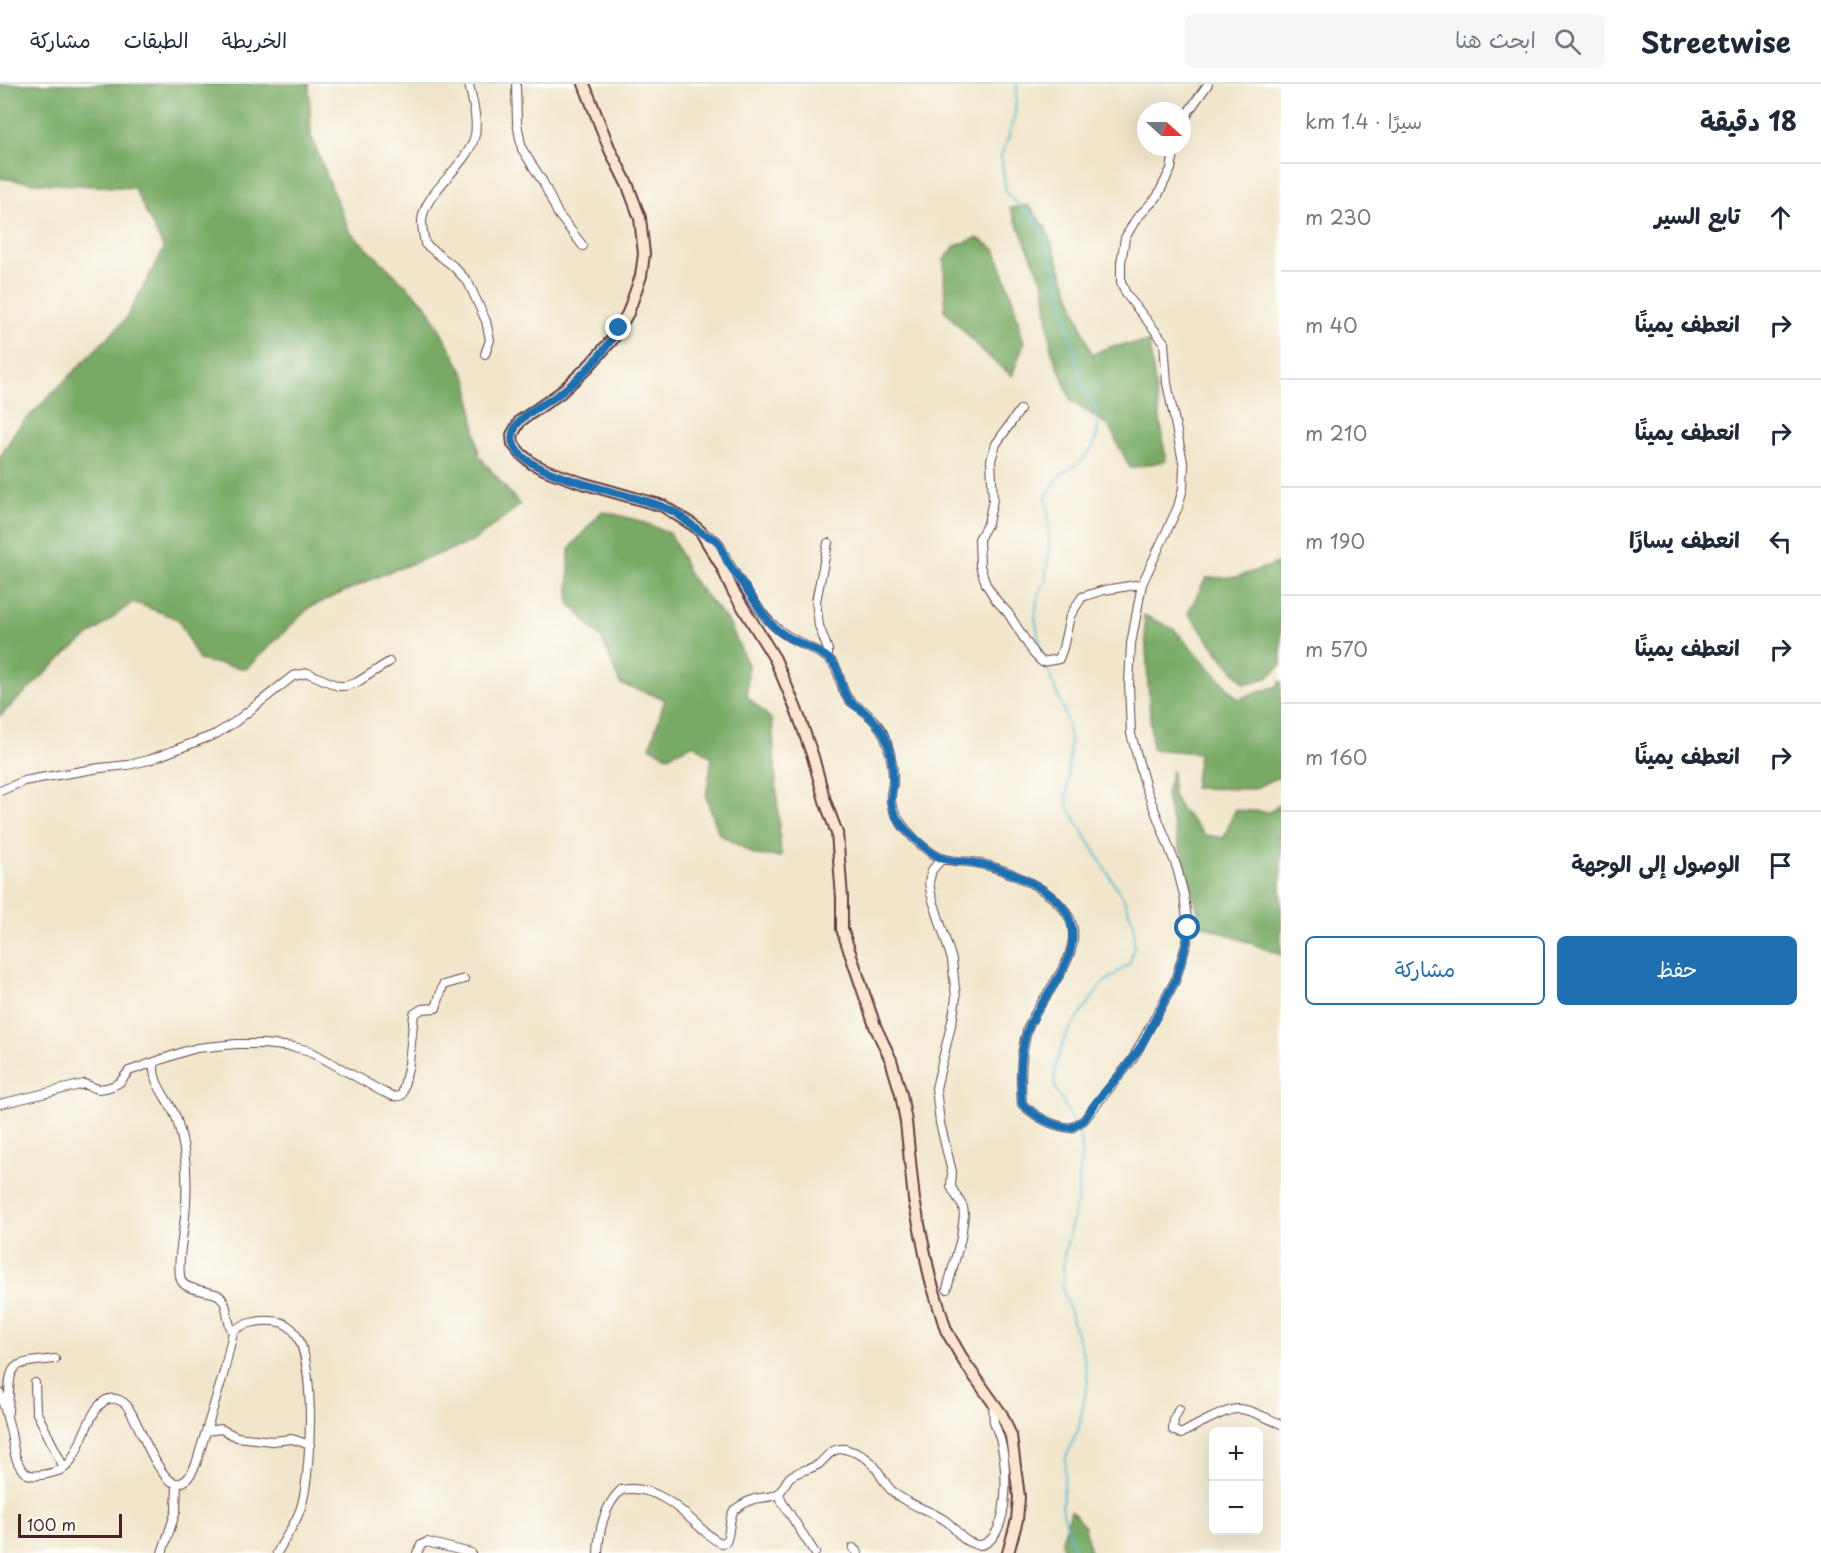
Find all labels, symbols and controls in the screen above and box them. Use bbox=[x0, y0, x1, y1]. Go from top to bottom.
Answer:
search box bbox=[1185, 14, 1605, 68]
text: Streetwise bbox=[1641, 20, 1791, 63]
text: ابحث هنا bbox=[1455, 22, 1536, 55]
text: مشاركة bbox=[30, 23, 91, 55]
text: الطبقات bbox=[124, 23, 189, 55]
text: الخريطة bbox=[222, 23, 287, 55]
icon: search bbox=[1551, 25, 1584, 58]
text: 18 دقيقة bbox=[1700, 101, 1797, 140]
north arrow bbox=[1137, 102, 1191, 156]
text: سيرًا · 1.4 km bbox=[1305, 106, 1422, 136]
text: تابع السير bbox=[1655, 198, 1740, 231]
icon: ahead bbox=[1764, 201, 1797, 234]
text: 230 m bbox=[1305, 202, 1371, 232]
text: انعطف يمينًا bbox=[1635, 306, 1740, 339]
icon: right bbox=[1764, 309, 1797, 342]
text: 40 m bbox=[1305, 310, 1358, 340]
route end bbox=[605, 314, 631, 340]
text: انعطف يمينًا bbox=[1635, 414, 1740, 447]
icon: right bbox=[1764, 417, 1797, 450]
text: 210 m bbox=[1305, 418, 1367, 448]
text: انعطف يسارًا bbox=[1629, 522, 1740, 555]
icon: left bbox=[1764, 525, 1797, 558]
text: 190 m bbox=[1305, 526, 1365, 556]
text: انعطف يمينًا bbox=[1635, 630, 1740, 663]
icon: right bbox=[1764, 633, 1797, 666]
text: 570 m bbox=[1305, 634, 1368, 664]
text: انعطف يمينًا bbox=[1635, 738, 1740, 771]
icon: right bbox=[1764, 741, 1797, 774]
text: 160 m bbox=[1305, 742, 1367, 772]
text: الوصول إلى الوجهة bbox=[1571, 846, 1740, 879]
icon: arrive bbox=[1764, 849, 1797, 882]
route start bbox=[1174, 914, 1200, 940]
button: مشاركة bbox=[1305, 936, 1545, 1005]
button: حفظ bbox=[1557, 936, 1797, 1005]
map controls bbox=[1209, 1427, 1263, 1535]
button: + bbox=[1209, 1427, 1263, 1481]
button: − bbox=[1209, 1481, 1263, 1535]
scale bar bbox=[18, 1511, 122, 1538]
text: 100 m bbox=[27, 1512, 76, 1536]

